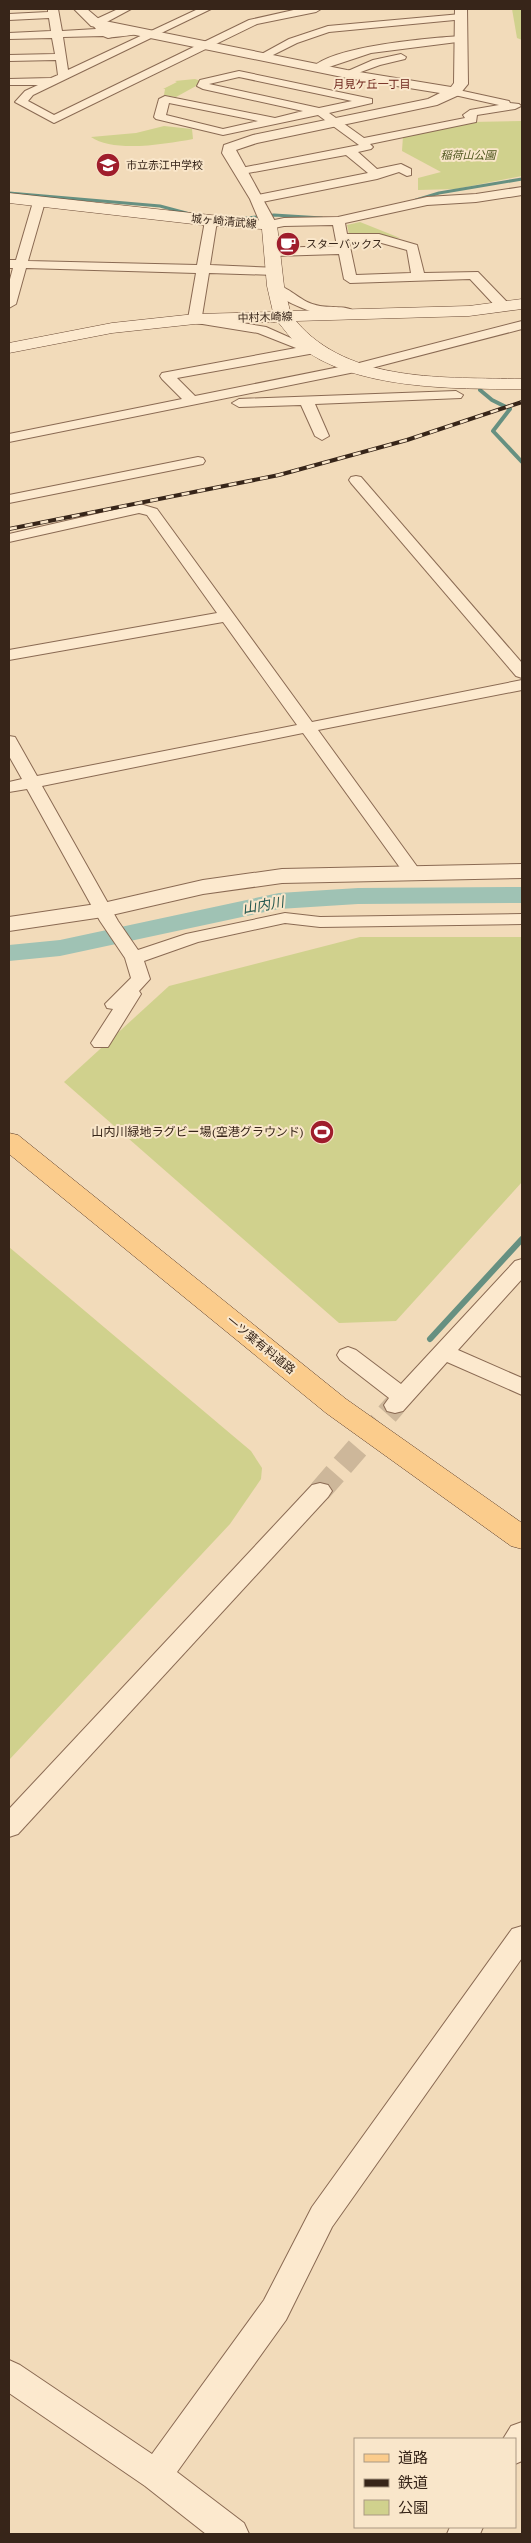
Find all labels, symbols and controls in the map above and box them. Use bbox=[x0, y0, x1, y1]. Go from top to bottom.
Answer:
district label: 月見ケ丘一丁目 bbox=[334, 78, 411, 90]
park label: 稲荷山公園 bbox=[441, 149, 497, 161]
school or university icon: 市立赤江中学校 bbox=[95, 152, 121, 178]
place label: 市立赤江中学校 bbox=[126, 159, 203, 171]
street label: 城ヶ崎清武線 bbox=[191, 212, 257, 230]
cafe icon: スターバックス bbox=[275, 231, 301, 257]
place label: スターバックス bbox=[306, 238, 383, 250]
street label: 中村木崎線 bbox=[237, 310, 293, 324]
water label: 山内川 bbox=[241, 893, 287, 917]
sports icon: 山内川緑地ラグビー場(空港グラウンド) bbox=[309, 1119, 335, 1145]
place label: 山内川緑地ラグビー場(空港グラウンド) bbox=[92, 1125, 304, 1139]
street label: 一ツ葉有料道路 bbox=[224, 1313, 298, 1377]
legend bbox=[354, 2438, 516, 2528]
text: 道路 bbox=[398, 2450, 428, 2466]
text: 鉄道 bbox=[398, 2475, 428, 2491]
text: 公園 bbox=[398, 2500, 428, 2516]

